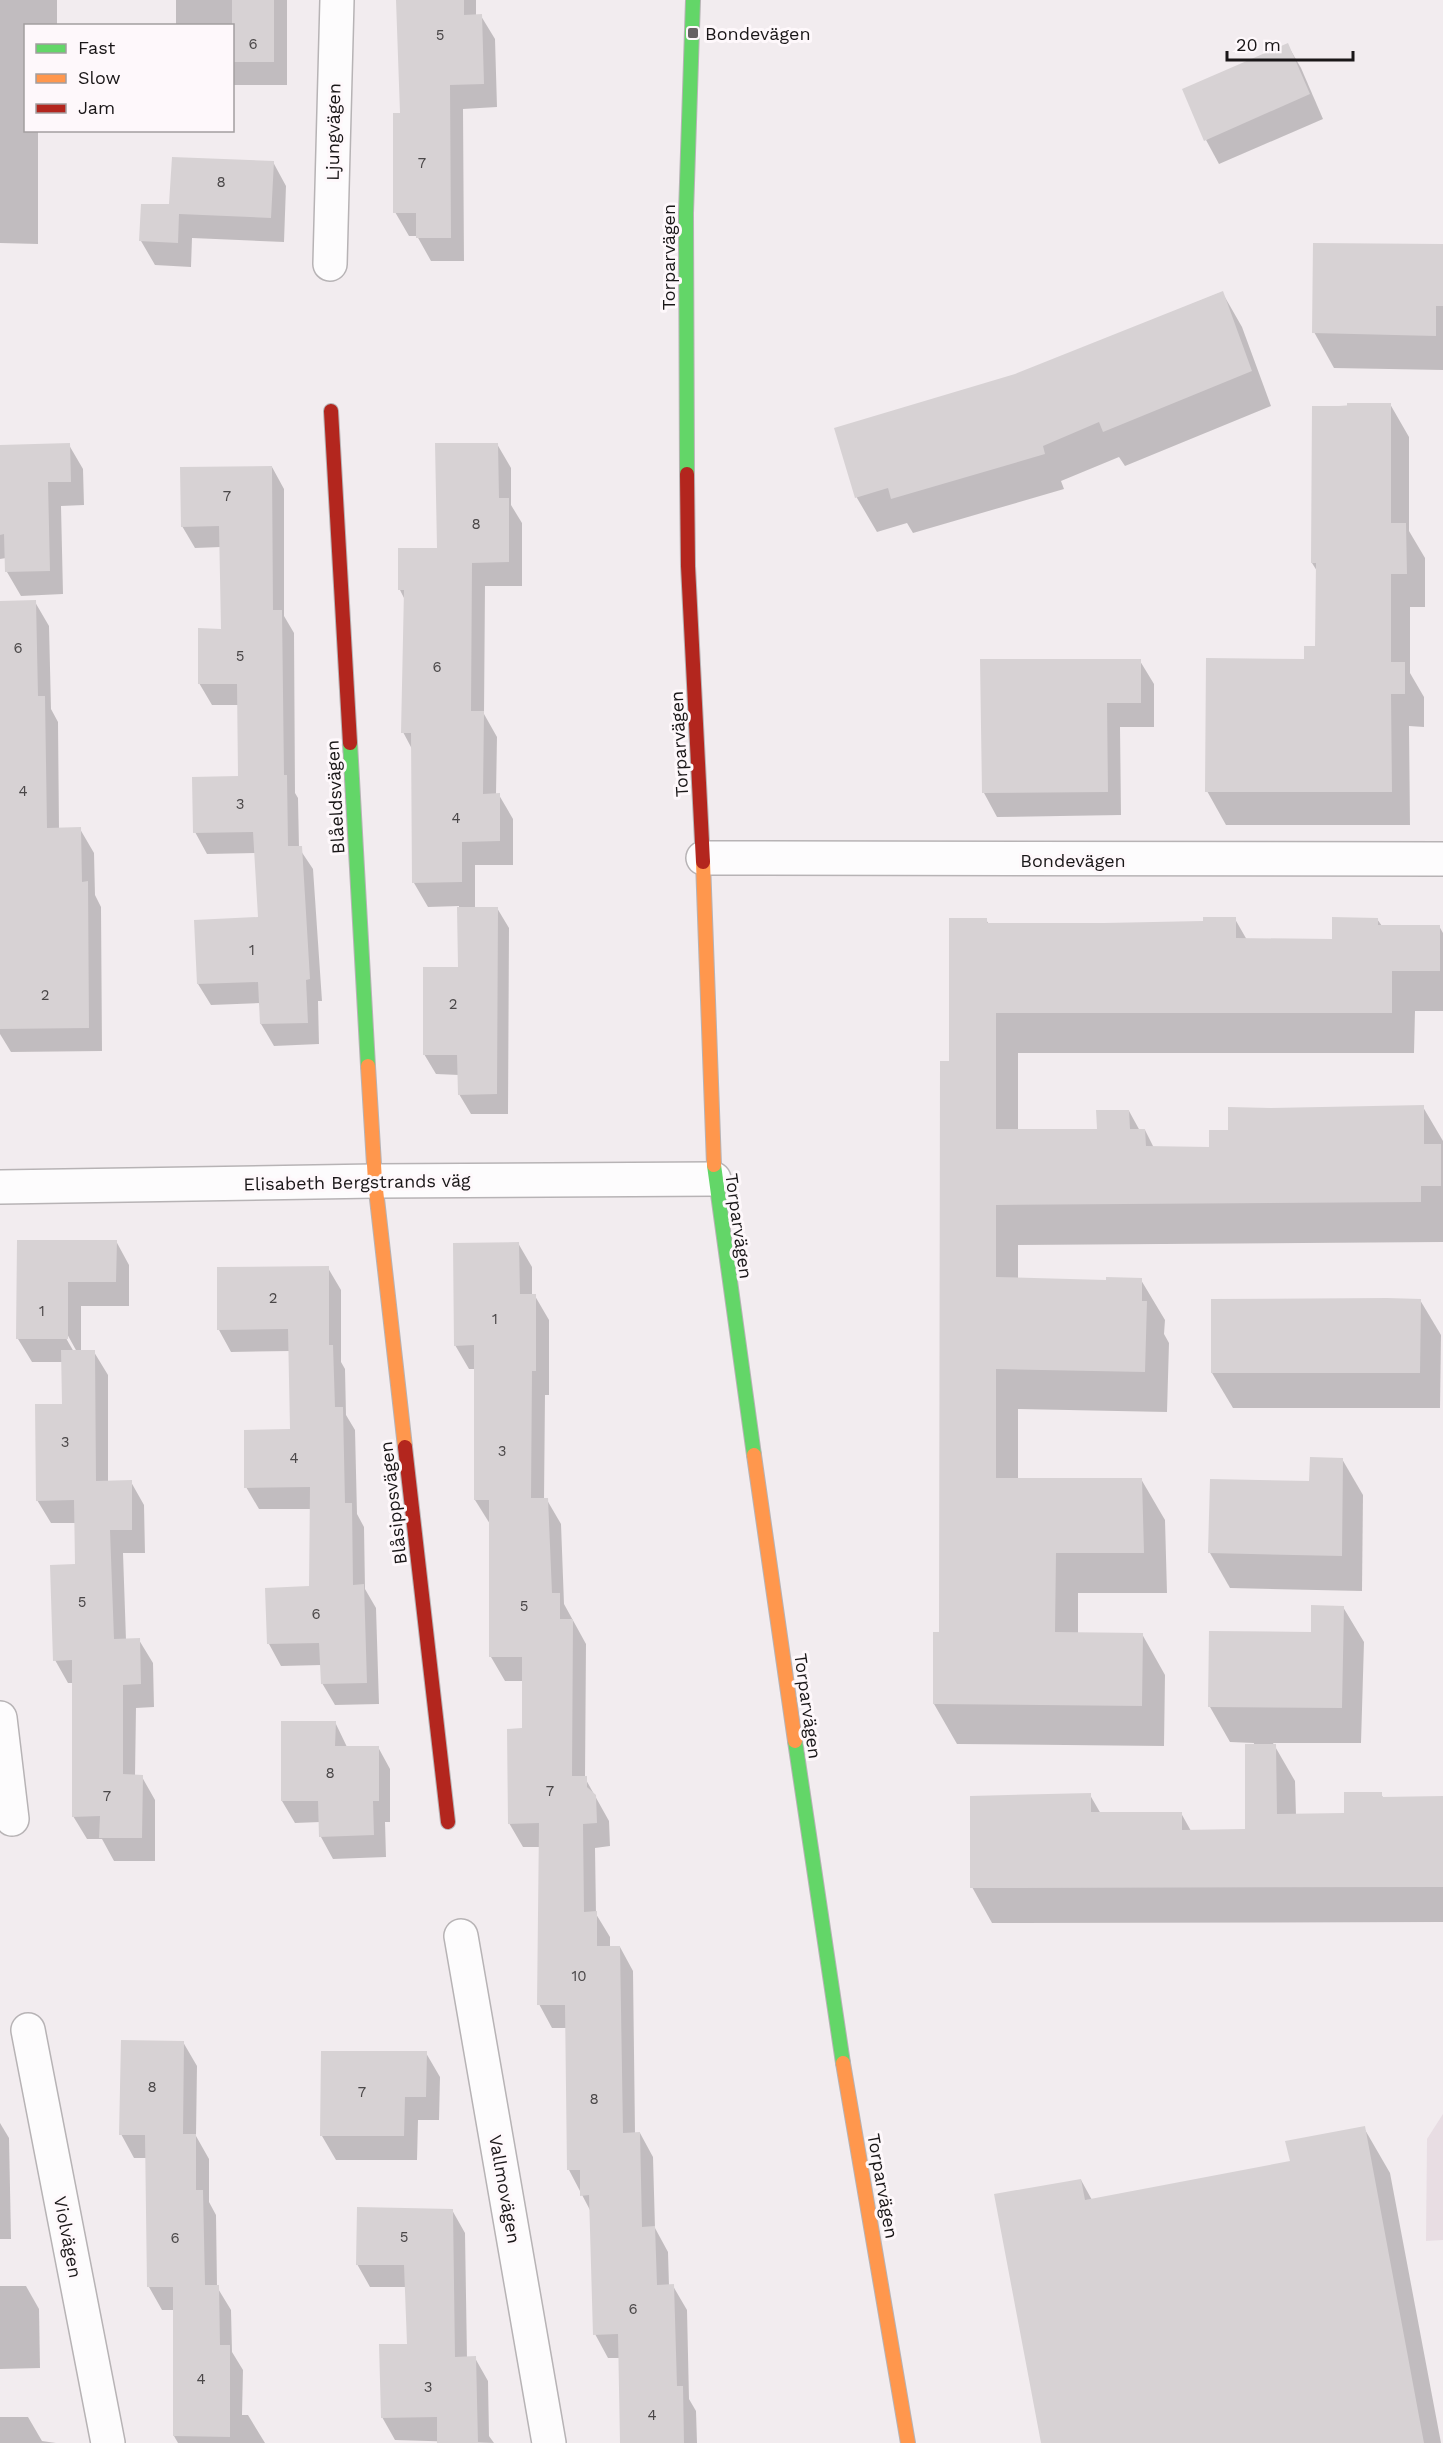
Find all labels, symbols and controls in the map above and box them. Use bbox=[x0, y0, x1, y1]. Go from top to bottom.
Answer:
place label: Bondevägen bbox=[705, 23, 811, 44]
legend bbox=[24, 24, 234, 132]
scale bar bbox=[1227, 24, 1353, 62]
house number: 5 bbox=[436, 26, 444, 44]
marker: Bondevägen bbox=[686, 26, 700, 40]
text: 20 m bbox=[1236, 34, 1281, 55]
house number: 6 bbox=[248, 35, 258, 53]
text: Fast bbox=[78, 37, 116, 58]
text: Slow bbox=[78, 67, 121, 88]
street label: Ljungvägen bbox=[322, 83, 344, 181]
text: Jam bbox=[78, 97, 115, 118]
house number: 7 bbox=[418, 154, 426, 172]
house number: 8 bbox=[216, 173, 226, 191]
street label: Torparvägen bbox=[658, 204, 679, 310]
house number: 7 bbox=[223, 487, 231, 505]
house number: 8 bbox=[471, 515, 481, 533]
house number: 6 bbox=[13, 639, 23, 657]
house number: 5 bbox=[236, 647, 244, 665]
house number: 6 bbox=[432, 658, 442, 676]
street label: Torparvägen bbox=[666, 690, 692, 798]
street label: Blåeldsvägen bbox=[322, 739, 348, 855]
house number: 4 bbox=[18, 782, 28, 800]
house number: 3 bbox=[236, 795, 244, 813]
house number: 4 bbox=[451, 809, 461, 827]
street label: Bondevägen bbox=[1020, 850, 1126, 871]
house number: 1 bbox=[249, 941, 255, 959]
house number: 2 bbox=[41, 986, 49, 1004]
house number: 2 bbox=[449, 995, 457, 1013]
street label: Elisabeth Bergstrands väg bbox=[243, 1170, 471, 1194]
street label: Torparvägen bbox=[721, 1172, 757, 1280]
house number: 2 bbox=[269, 1289, 277, 1307]
house number: 1 bbox=[39, 1302, 45, 1320]
house number: 1 bbox=[492, 1310, 498, 1328]
house number: 3 bbox=[61, 1433, 69, 1451]
street label: Blåsippsvägen bbox=[375, 1440, 411, 1566]
house number: 3 bbox=[498, 1442, 506, 1460]
house number: 4 bbox=[289, 1449, 299, 1467]
house number: 5 bbox=[78, 1593, 86, 1611]
house number: 5 bbox=[520, 1597, 528, 1615]
house number: 6 bbox=[311, 1605, 321, 1623]
street label: Torparvägen bbox=[790, 1652, 826, 1760]
house number: 8 bbox=[325, 1764, 335, 1782]
house number: 7 bbox=[546, 1782, 554, 1800]
house number: 7 bbox=[103, 1787, 111, 1805]
house number: 10 bbox=[571, 1967, 587, 1985]
house number: 8 bbox=[147, 2078, 157, 2096]
house number: 7 bbox=[358, 2083, 366, 2101]
house number: 8 bbox=[589, 2090, 599, 2108]
street label: Torparvägen bbox=[863, 2132, 903, 2240]
street label: Vallmovägen bbox=[485, 2133, 525, 2245]
street label: Violvägen bbox=[50, 2194, 86, 2280]
house number: 5 bbox=[400, 2228, 408, 2246]
house number: 6 bbox=[170, 2229, 180, 2247]
house number: 6 bbox=[628, 2300, 638, 2318]
house number: 4 bbox=[196, 2370, 206, 2388]
house number: 3 bbox=[424, 2378, 432, 2396]
house number: 4 bbox=[647, 2406, 657, 2424]

